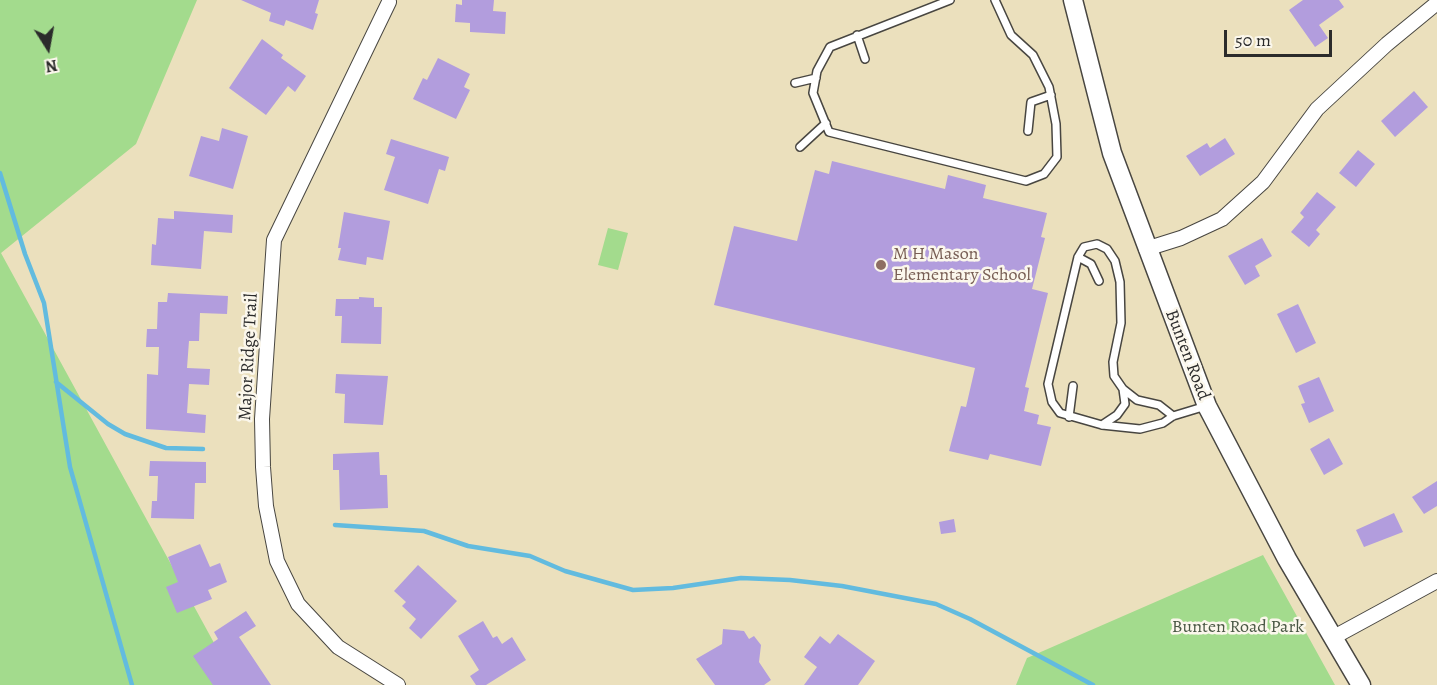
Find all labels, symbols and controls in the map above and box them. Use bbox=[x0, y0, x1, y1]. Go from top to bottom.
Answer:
north arrow bbox=[18, 18, 78, 78]
scale bar bbox=[1227, 18, 1335, 56]
text: 50 m bbox=[1235, 28, 1271, 52]
text: N bbox=[44, 54, 59, 78]
place label: M H Mason Elementary School bbox=[893, 244, 1031, 286]
marker: M H Mason Elementary School bbox=[874, 258, 888, 272]
street label: Major Ridge Trail bbox=[235, 293, 263, 421]
street label: Bunten Road bbox=[1160, 307, 1214, 403]
park label: Bunten Road Park bbox=[1172, 617, 1304, 639]

